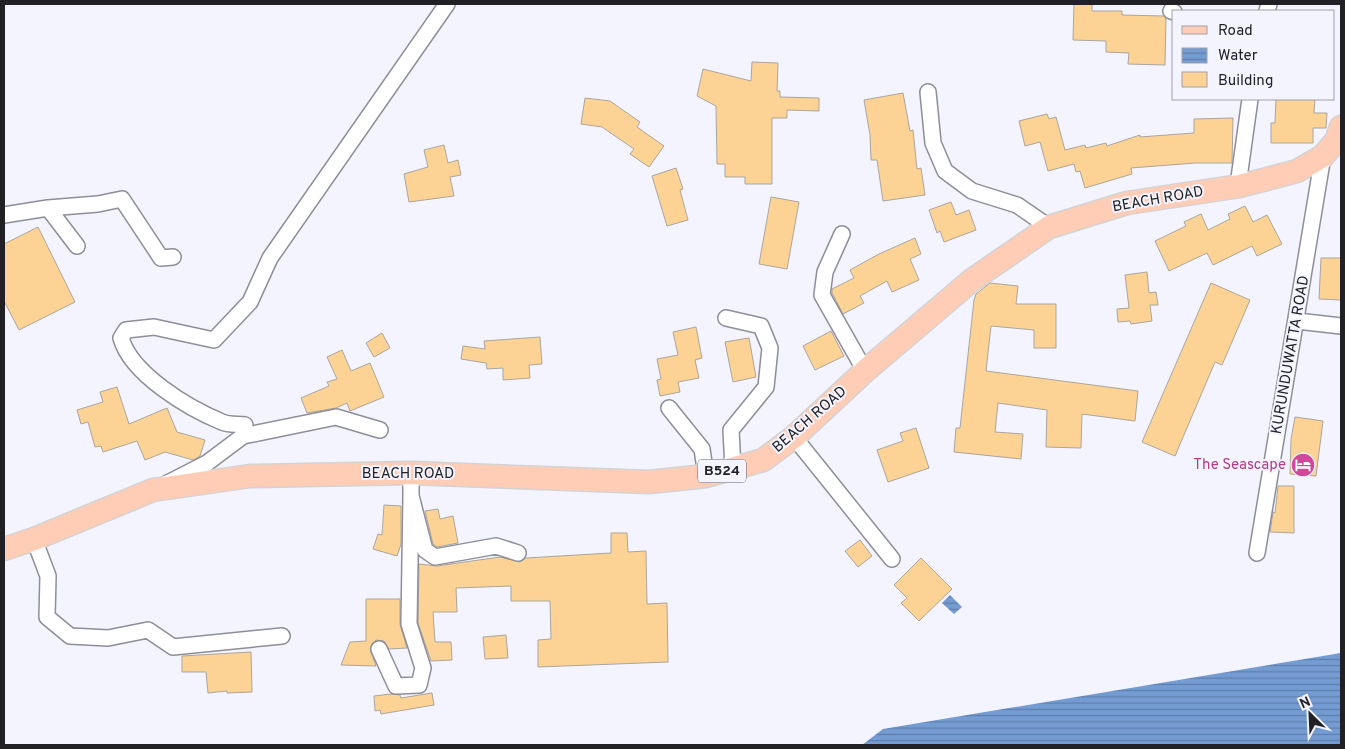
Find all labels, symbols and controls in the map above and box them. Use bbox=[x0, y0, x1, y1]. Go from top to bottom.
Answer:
legend bbox=[1172, 10, 1335, 100]
text: Road bbox=[1218, 22, 1253, 41]
text: Water bbox=[1218, 47, 1258, 66]
text: Building bbox=[1218, 72, 1273, 91]
street label: BEACH ROAD bbox=[1111, 183, 1205, 217]
street label: KURUNDUWATTA ROAD bbox=[1268, 274, 1314, 436]
street label: BEACH ROAD bbox=[769, 383, 851, 457]
hotel icon: The Seascape bbox=[1290, 452, 1316, 478]
place label: The Seascape bbox=[1193, 456, 1286, 475]
road number: B524 bbox=[698, 460, 746, 482]
street label: BEACH ROAD bbox=[362, 465, 454, 484]
north arrow bbox=[1285, 689, 1335, 739]
text: N bbox=[1297, 694, 1313, 713]

